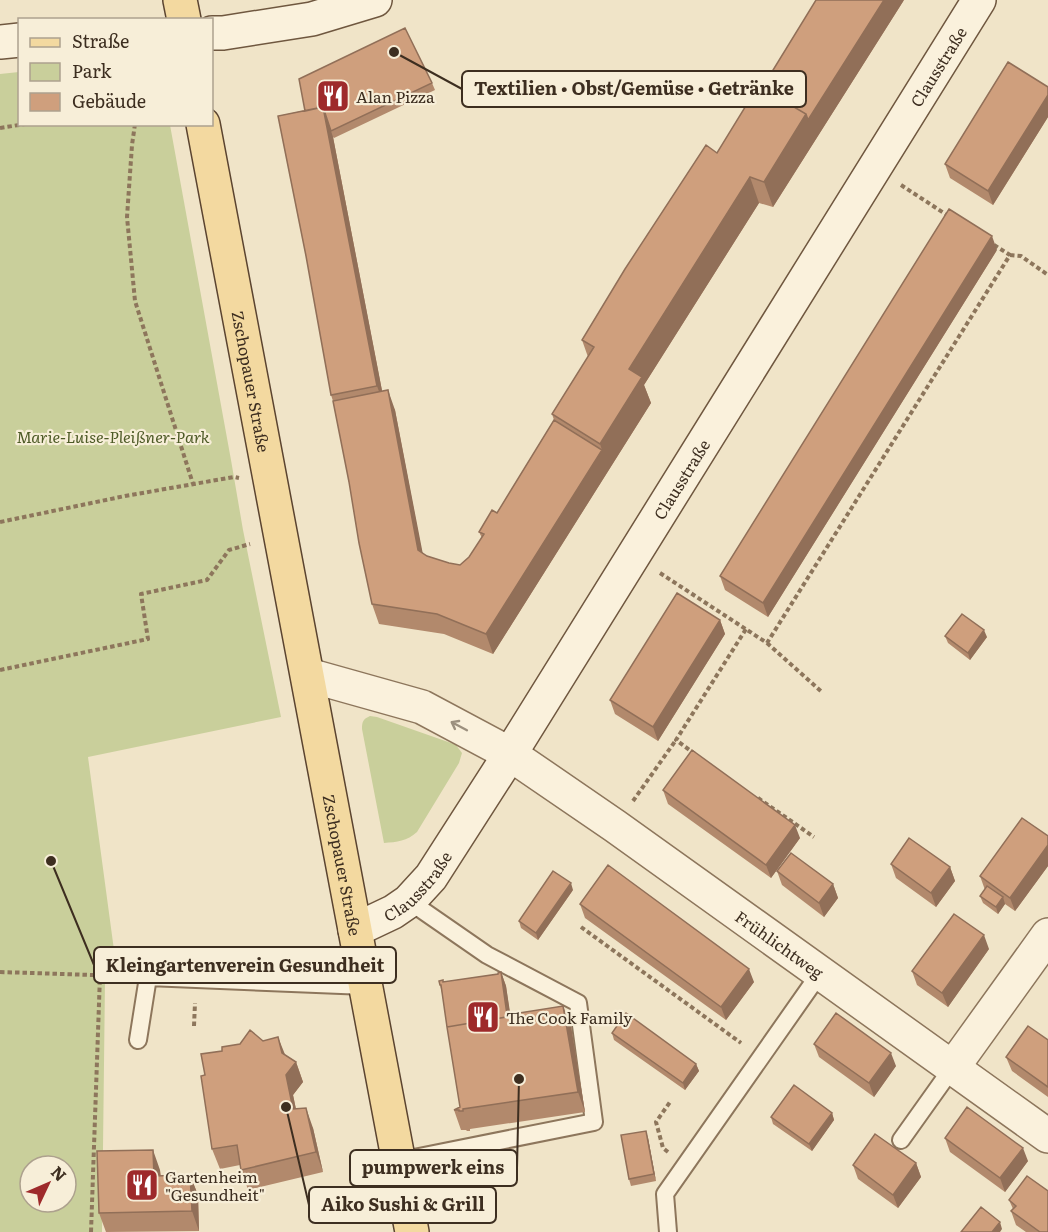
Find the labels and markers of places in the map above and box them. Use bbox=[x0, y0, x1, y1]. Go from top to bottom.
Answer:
callout: Textilien • Obst/Gemüse • Getränke bbox=[462, 71, 806, 107]
restaurant icon: Alan Pizza bbox=[315, 78, 351, 114]
place label: Alan Pizza bbox=[356, 84, 435, 108]
callout: Kleingartenverein Gesundheit bbox=[94, 947, 396, 983]
restaurant icon: The Cook Family bbox=[465, 999, 501, 1035]
place label: The Cook Family bbox=[506, 1005, 633, 1029]
callout: pumpwerk eins bbox=[350, 1150, 517, 1186]
place label: Gartenheim "Gesundheit" bbox=[165, 1164, 265, 1206]
restaurant icon: Gartenheim "Gesundheit" bbox=[124, 1167, 160, 1203]
callout: Aiko Sushi & Grill bbox=[309, 1187, 496, 1223]

